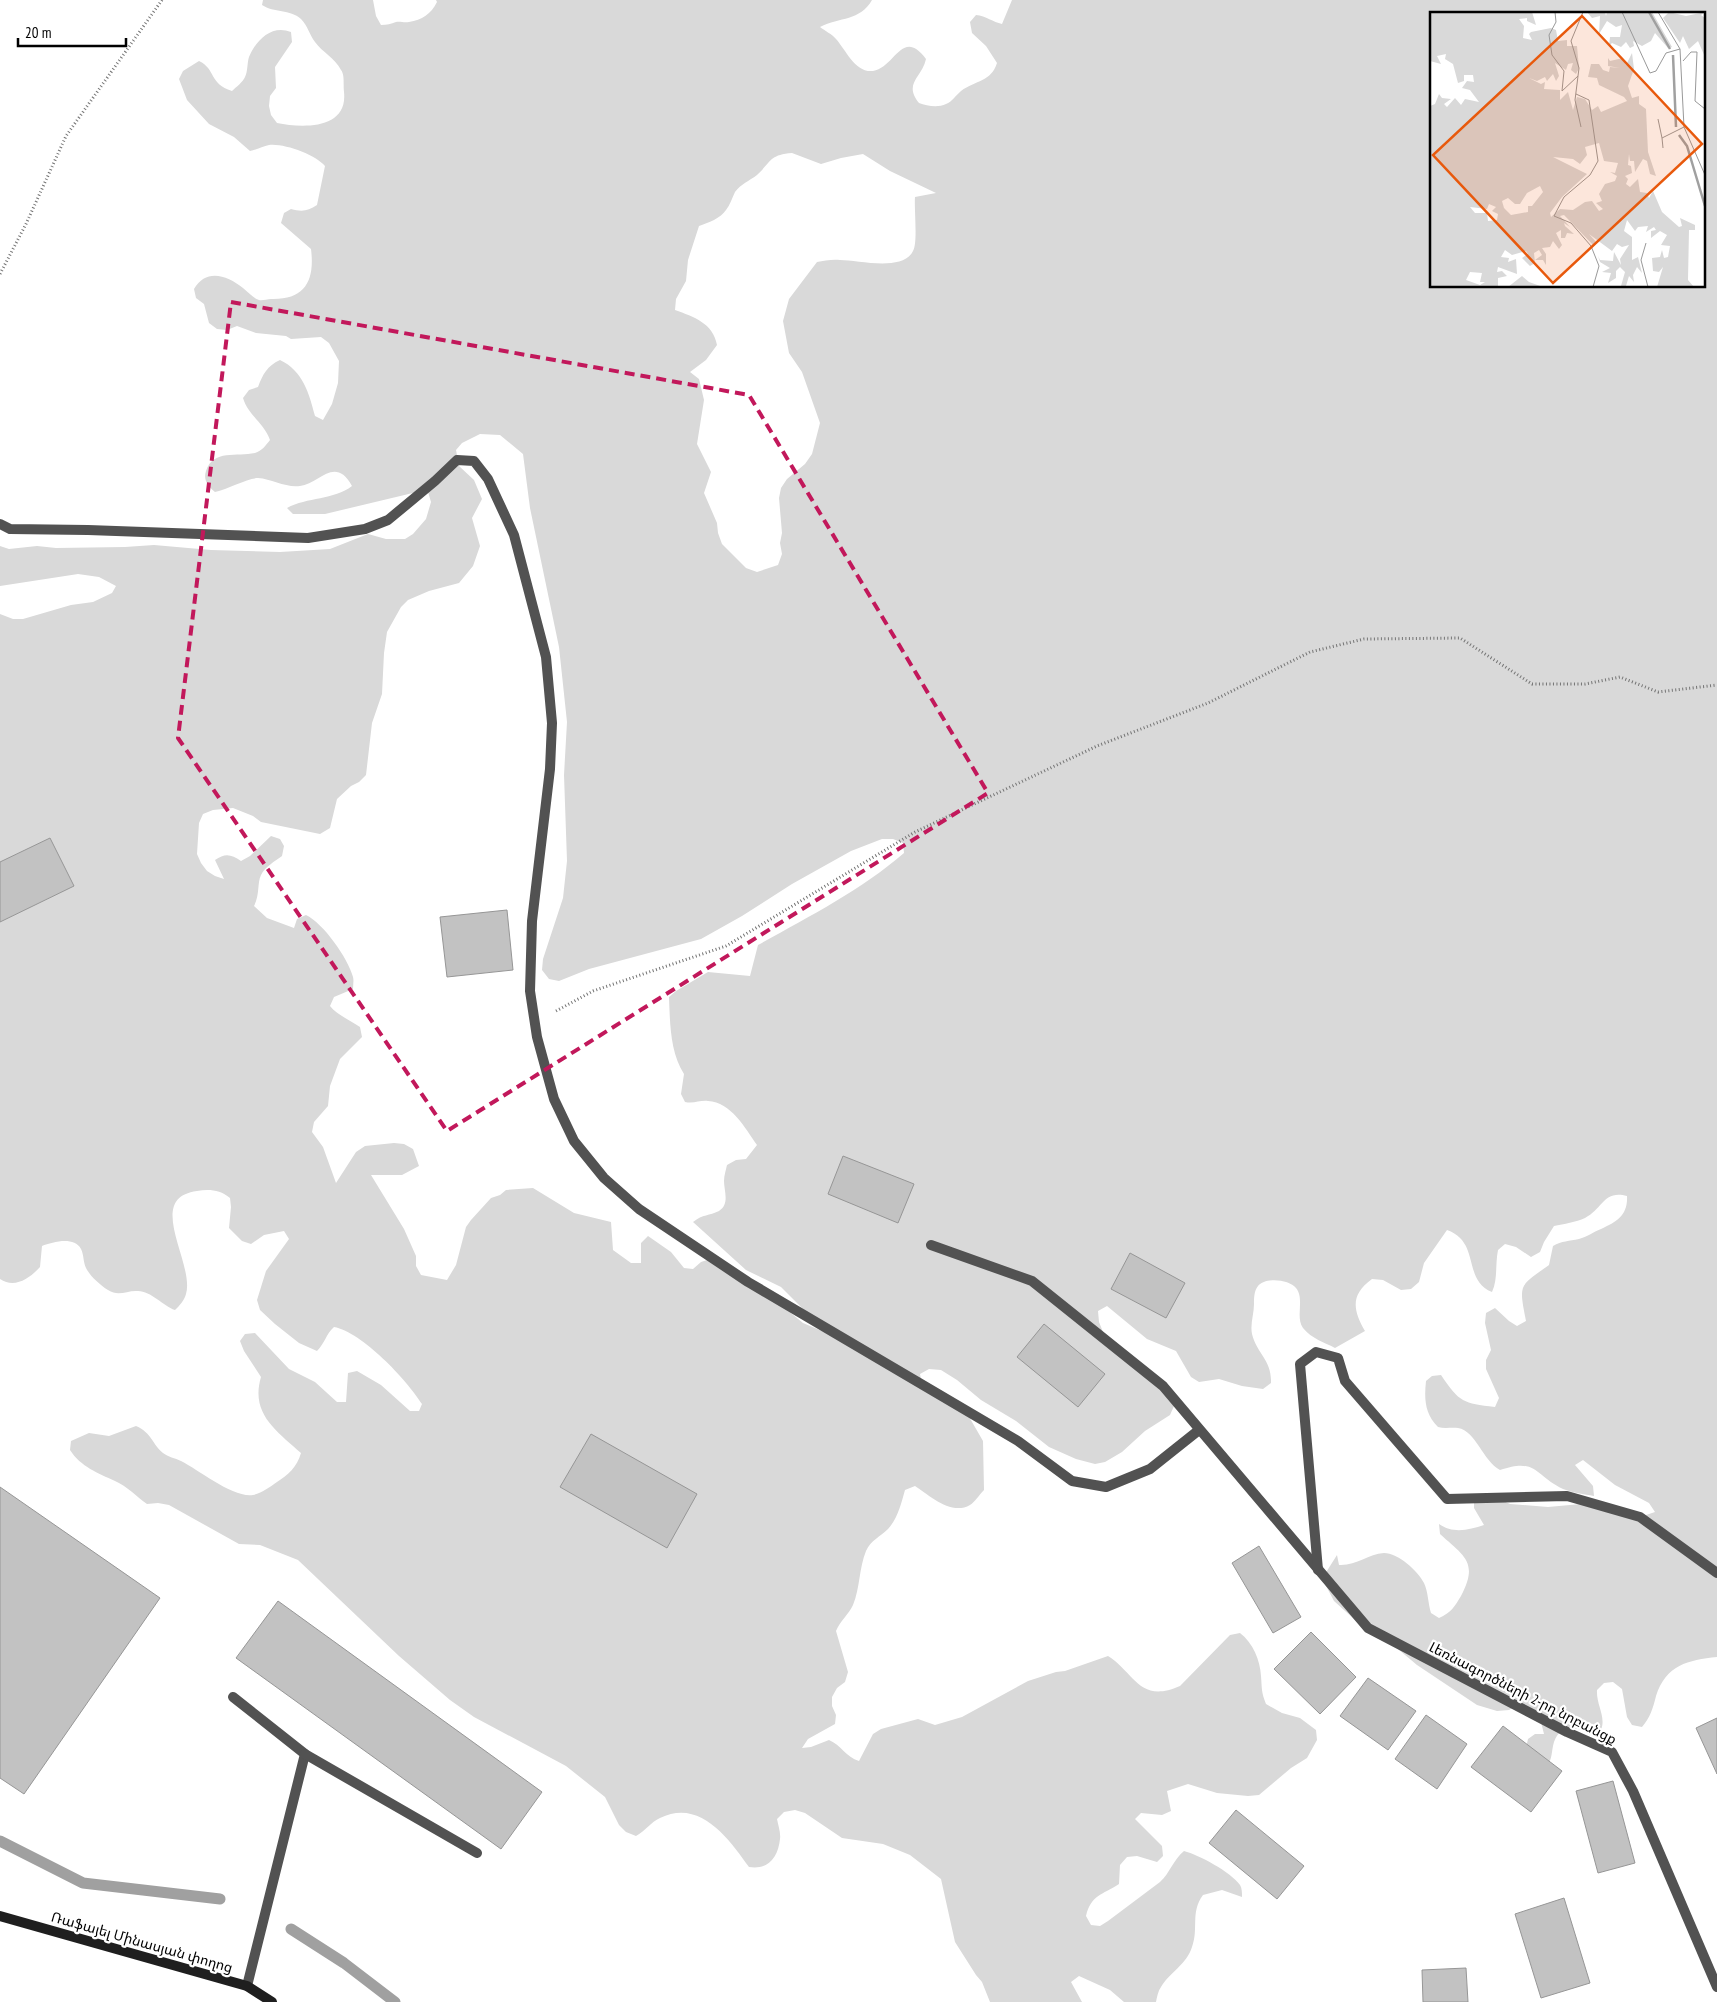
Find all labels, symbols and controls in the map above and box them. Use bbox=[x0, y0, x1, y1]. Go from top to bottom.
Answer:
inset map bbox=[1430, 12, 1704, 288]
scale bar bbox=[18, 15, 125, 47]
text: 20 m bbox=[25, 23, 51, 42]
street label: Լեռնագործների 2-րդ նրբանցք bbox=[1426, 1638, 1620, 1748]
street label: Ռաֆայել Մինասյան փողոց bbox=[49, 1907, 235, 1977]

